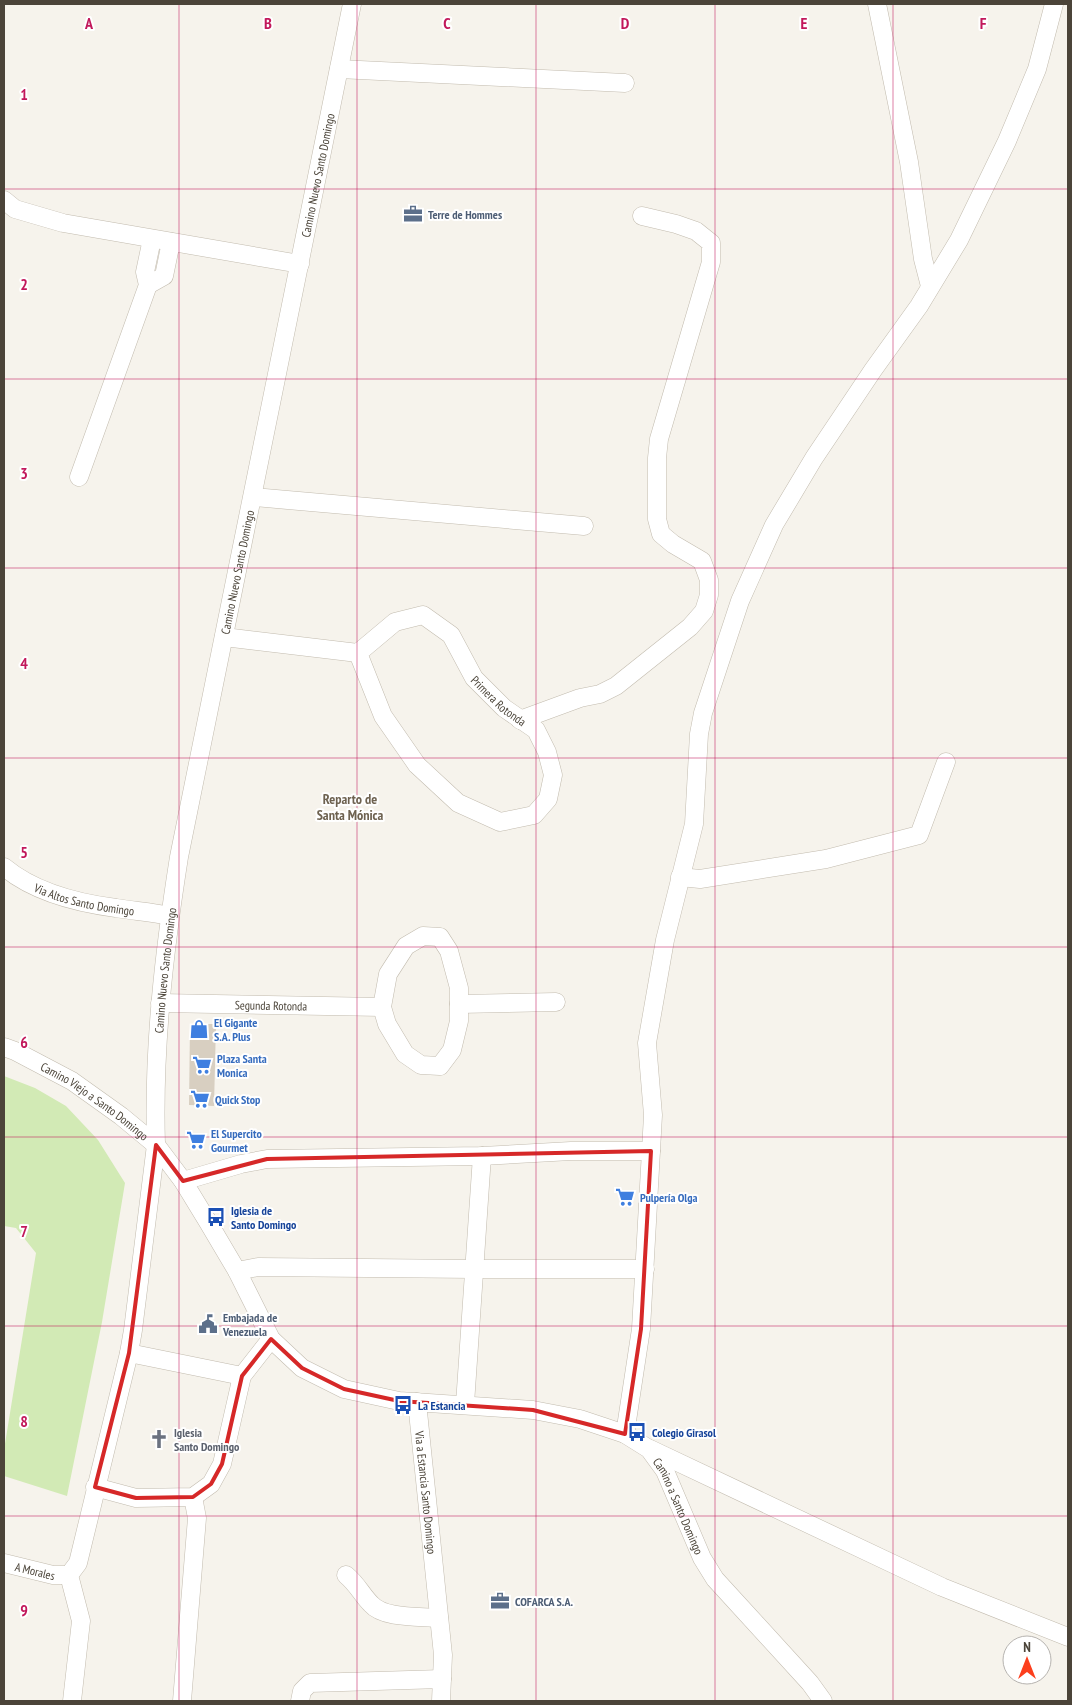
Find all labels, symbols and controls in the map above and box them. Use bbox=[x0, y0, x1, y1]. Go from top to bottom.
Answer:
text: A bbox=[84, 13, 94, 33]
text: B bbox=[264, 13, 272, 33]
text: C bbox=[443, 13, 451, 33]
text: D bbox=[621, 13, 630, 33]
text: E bbox=[801, 13, 808, 33]
text: F bbox=[980, 13, 987, 33]
text: 1 bbox=[20, 84, 28, 104]
street label: Camino Nuevo Santo Domingo bbox=[297, 112, 337, 238]
office icon: Terre de Hommes bbox=[402, 203, 424, 225]
place label: Terre de Hommes bbox=[428, 207, 502, 222]
text: 2 bbox=[20, 274, 28, 294]
text: 3 bbox=[20, 463, 28, 483]
street label: Camino Nuevo Santo Domingo bbox=[217, 509, 257, 635]
text: 4 bbox=[20, 653, 28, 673]
street label: Primera Rotonda bbox=[468, 672, 530, 729]
district label: Reparto de Santa Mónica bbox=[317, 790, 384, 824]
text: 5 bbox=[20, 842, 28, 862]
street label: Via Altos Santo Domingo bbox=[31, 879, 135, 918]
street label: Camino Nuevo Santo Domingo bbox=[151, 907, 179, 1034]
street label: Segunda Rotonda bbox=[235, 997, 308, 1013]
place label: El Gigante S.A. Plus bbox=[214, 1015, 257, 1044]
shop icon: El Gigante S.A. Plus bbox=[188, 1018, 210, 1040]
text: 6 bbox=[20, 1032, 28, 1052]
place label: Plaza Santa Monica bbox=[217, 1051, 267, 1080]
supermarket icon: Plaza Santa Monica bbox=[191, 1054, 213, 1076]
street label: Camino Viejo a Santo Domingo bbox=[38, 1058, 152, 1143]
supermarket icon: Quick Stop bbox=[189, 1088, 211, 1110]
place label: Quick Stop bbox=[215, 1092, 261, 1107]
place label: El Supercito Gourmet bbox=[211, 1126, 263, 1155]
supermarket icon: El Supercito Gourmet bbox=[185, 1129, 207, 1151]
supermarket icon: Pulpería Olga bbox=[614, 1186, 636, 1208]
place label: Pulpería Olga bbox=[640, 1190, 698, 1205]
place label: Iglesia de Santo Domingo bbox=[231, 1203, 297, 1232]
bus stop icon: Iglesia de Santo Domingo bbox=[205, 1206, 227, 1228]
text: 7 bbox=[20, 1221, 28, 1241]
place label: Embajada de Venezuela bbox=[222, 1310, 277, 1339]
public building icon: Embajada de Venezuela bbox=[197, 1313, 219, 1335]
bus stop icon: La Estancia bbox=[392, 1394, 414, 1416]
place label: La Estancia bbox=[418, 1398, 466, 1413]
text: 8 bbox=[20, 1411, 28, 1431]
bus stop icon: Colegio Girasol bbox=[626, 1421, 648, 1443]
place label: Iglesia Santo Domingo bbox=[174, 1425, 240, 1454]
place label: Colegio Girasol bbox=[652, 1425, 716, 1440]
church icon: Iglesia Santo Domingo bbox=[148, 1428, 170, 1450]
street label: Via a Estancia Santo Domingo bbox=[412, 1429, 440, 1555]
street label: Camino a Santo Domingo bbox=[650, 1455, 707, 1557]
street label: A Morales bbox=[14, 1558, 57, 1583]
office icon: COFARCA S.A. bbox=[489, 1590, 511, 1612]
place label: COFARCA S.A. bbox=[515, 1594, 574, 1609]
text: 9 bbox=[20, 1600, 28, 1620]
north arrow bbox=[1002, 1635, 1052, 1685]
text: N bbox=[1023, 1638, 1031, 1656]

